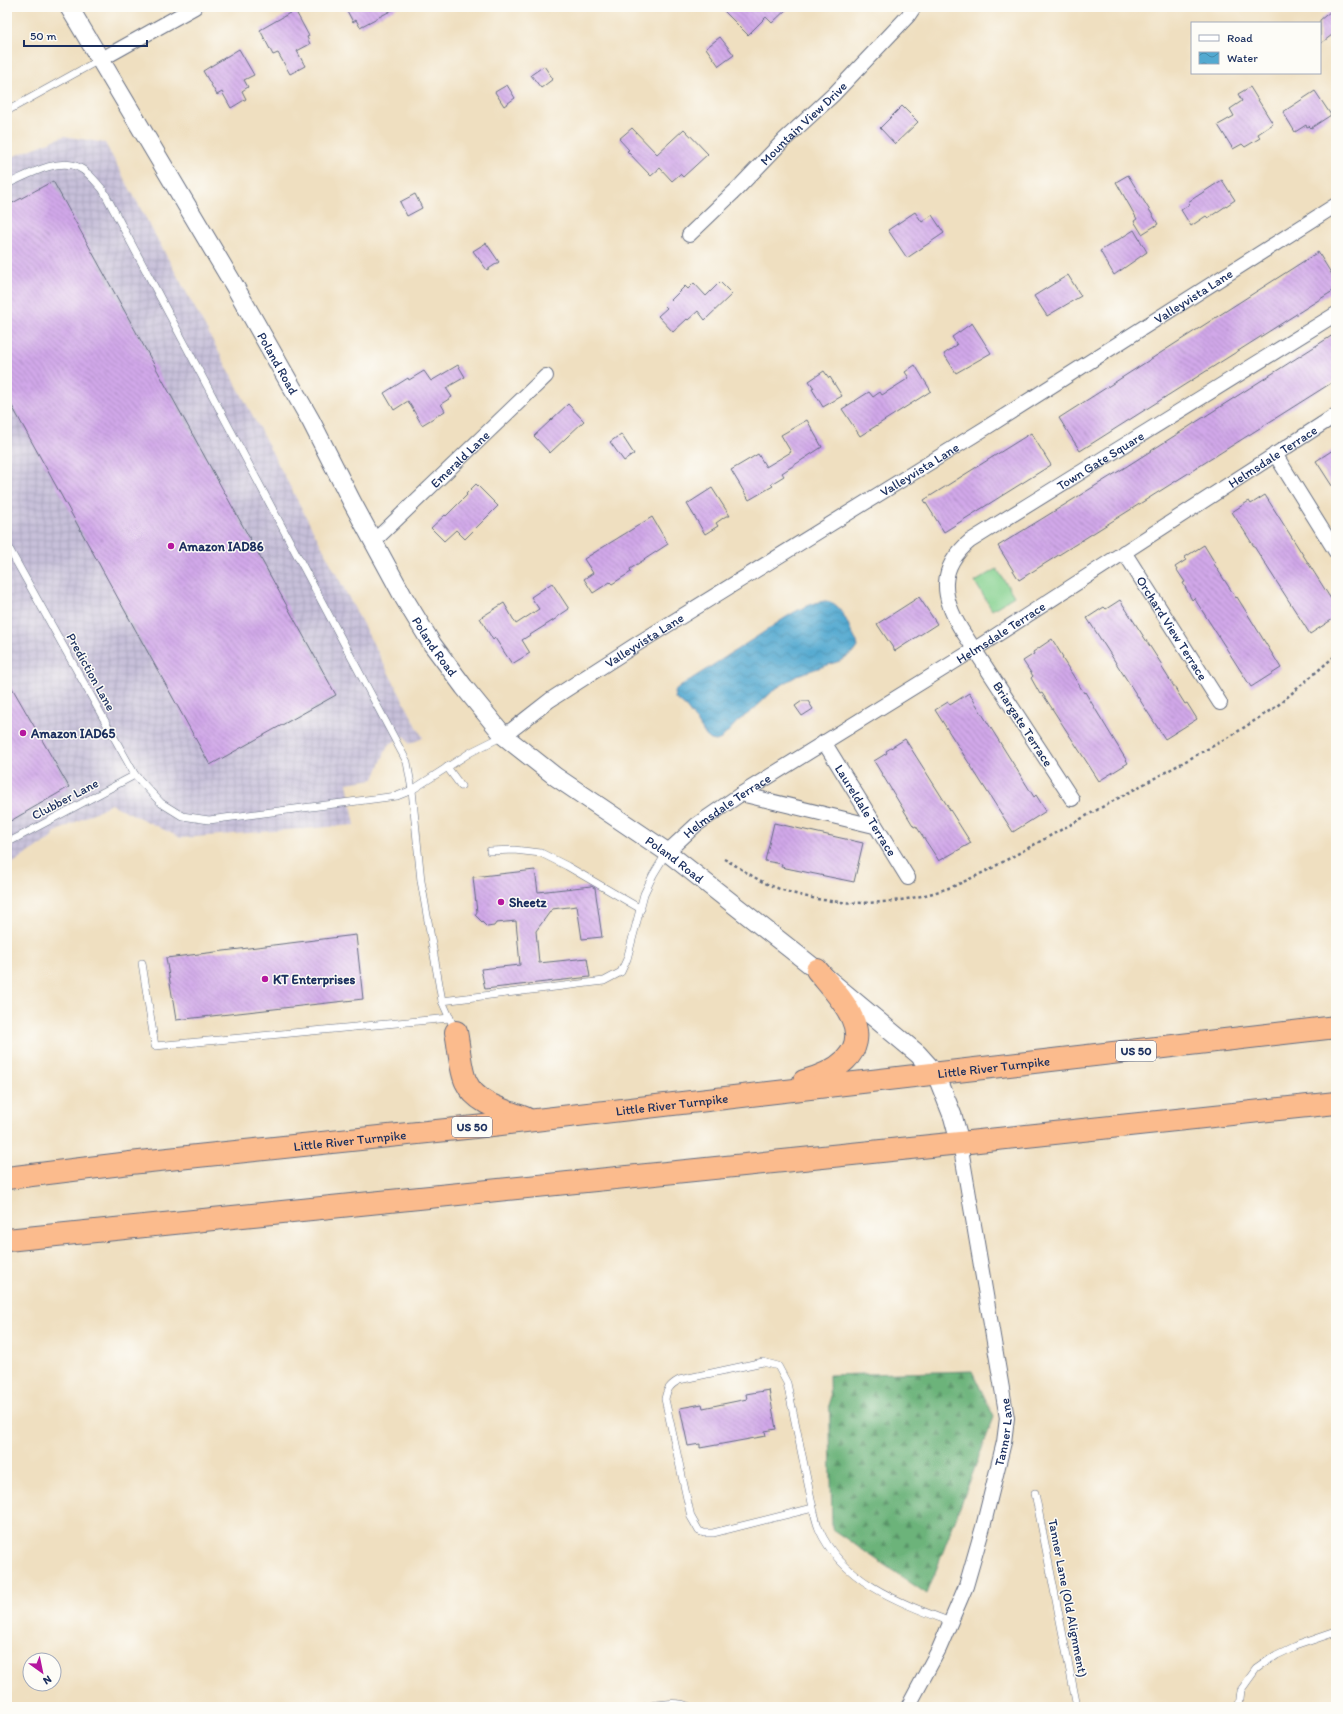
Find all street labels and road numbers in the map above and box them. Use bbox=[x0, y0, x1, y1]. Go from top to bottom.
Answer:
street label: Mountain View Drive bbox=[757, 78, 850, 168]
street label: Valleyvista Lane bbox=[1151, 265, 1235, 326]
street label: Poland Road bbox=[255, 329, 302, 397]
street label: Helmsdale Terrace bbox=[1225, 422, 1320, 490]
street label: Emerald Lane bbox=[427, 427, 492, 491]
street label: Town Gate Square bbox=[1054, 428, 1146, 493]
street label: Valleyvista Lane bbox=[877, 439, 962, 499]
street label: Orchard View Terrace bbox=[1134, 573, 1211, 683]
street label: Helmsdale Terrace bbox=[953, 598, 1048, 666]
street label: Valleyvista Lane bbox=[602, 610, 686, 670]
street label: Poland Road bbox=[409, 614, 461, 679]
street label: Prediction Lane bbox=[63, 631, 119, 713]
street label: Briargate Terrace bbox=[990, 679, 1056, 769]
street label: Laureldale Terrace bbox=[832, 761, 900, 859]
street label: Helmsdale Terrace bbox=[680, 770, 773, 841]
street label: Clubber Lane bbox=[29, 775, 101, 823]
street label: Poland Road bbox=[643, 832, 707, 886]
road number: US 50 bbox=[1116, 1041, 1156, 1061]
street label: Little River Turnpike bbox=[937, 1053, 1051, 1081]
street label: Little River Turnpike bbox=[615, 1090, 729, 1118]
road number: US 50 bbox=[452, 1117, 492, 1137]
street label: Little River Turnpike bbox=[293, 1127, 407, 1153]
street label: Tanner Lane bbox=[991, 1397, 1014, 1467]
street label: Tanner Lane (Old Alignment) bbox=[1045, 1518, 1091, 1678]

